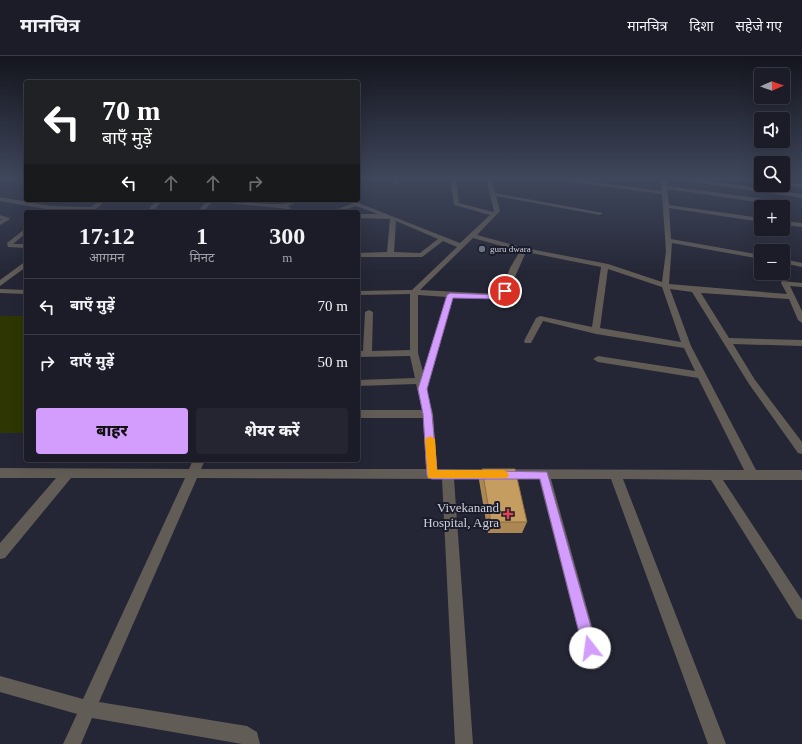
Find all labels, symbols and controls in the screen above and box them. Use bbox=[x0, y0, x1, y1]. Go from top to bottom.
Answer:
text: मानचित्र bbox=[20, 15, 80, 36]
text: मानचित्र bbox=[627, 19, 667, 34]
text: दिशा bbox=[689, 19, 714, 34]
text: सहेजे गए bbox=[736, 19, 782, 34]
north arrow bbox=[754, 68, 790, 104]
map controls bbox=[754, 68, 790, 280]
text: 70 m bbox=[102, 95, 160, 126]
icon: left bbox=[36, 96, 88, 148]
button: sound bbox=[754, 112, 790, 148]
text: बाएँ मुड़ें bbox=[102, 128, 152, 148]
button: search bbox=[754, 156, 790, 192]
icon: left bbox=[118, 172, 140, 194]
icon: ahead bbox=[160, 172, 182, 194]
icon: ahead bbox=[202, 172, 224, 194]
icon: right bbox=[244, 172, 266, 194]
button: + bbox=[754, 200, 790, 236]
text: 17:12 bbox=[79, 223, 135, 249]
text: 1 bbox=[196, 223, 208, 249]
text: 300 bbox=[269, 223, 305, 249]
marker: guru dwara bbox=[477, 244, 487, 254]
place label: guru dwara bbox=[490, 244, 531, 254]
button: − bbox=[754, 244, 790, 280]
text: आगमन bbox=[89, 250, 125, 265]
text: मिनट bbox=[190, 250, 214, 265]
text: m bbox=[282, 250, 292, 265]
pin bbox=[488, 274, 522, 308]
icon: arrive bbox=[494, 280, 516, 302]
icon: left bbox=[36, 296, 58, 318]
text: बाएँ मुड़ें bbox=[70, 297, 115, 313]
text: 70 m bbox=[318, 298, 348, 314]
icon: right bbox=[36, 352, 58, 374]
text: दाएँ मुड़ें bbox=[70, 353, 114, 369]
text: 50 m bbox=[318, 354, 348, 370]
button: बाहर bbox=[36, 408, 188, 454]
button: शेयर करें bbox=[196, 408, 348, 454]
place label: Vivekanand Hospital, Agra bbox=[423, 500, 499, 530]
marker: Vivekanand Hospital, Agra bbox=[502, 508, 514, 520]
position arrow bbox=[569, 627, 611, 669]

